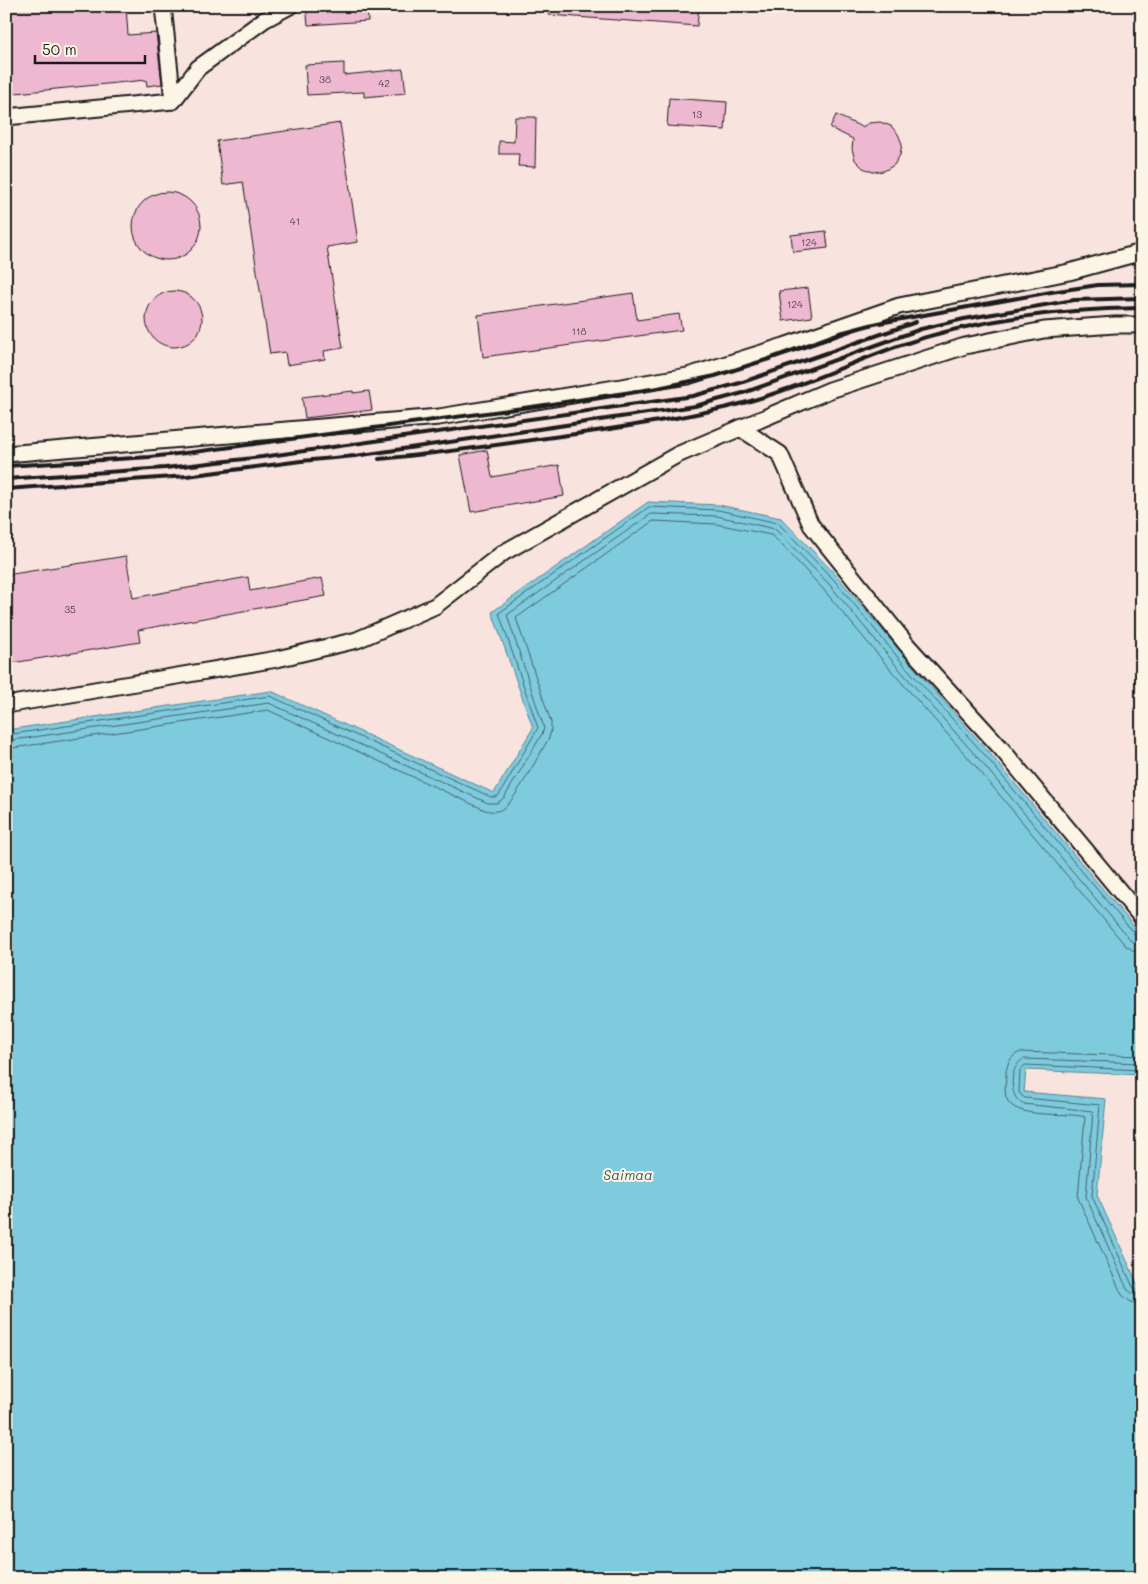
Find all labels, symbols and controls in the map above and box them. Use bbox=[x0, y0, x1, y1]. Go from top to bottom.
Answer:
scale bar bbox=[35, 32, 145, 64]
text: 50 m bbox=[42, 39, 77, 59]
house number: 38 bbox=[319, 72, 331, 86]
house number: 42 bbox=[378, 76, 390, 90]
house number: 13 bbox=[692, 107, 702, 121]
house number: 41 bbox=[290, 214, 300, 228]
house number: 124 bbox=[801, 235, 817, 249]
house number: 124 bbox=[787, 297, 803, 311]
house number: 118 bbox=[572, 324, 587, 338]
house number: 35 bbox=[64, 602, 76, 616]
water label: Saimaa bbox=[603, 1165, 653, 1184]

